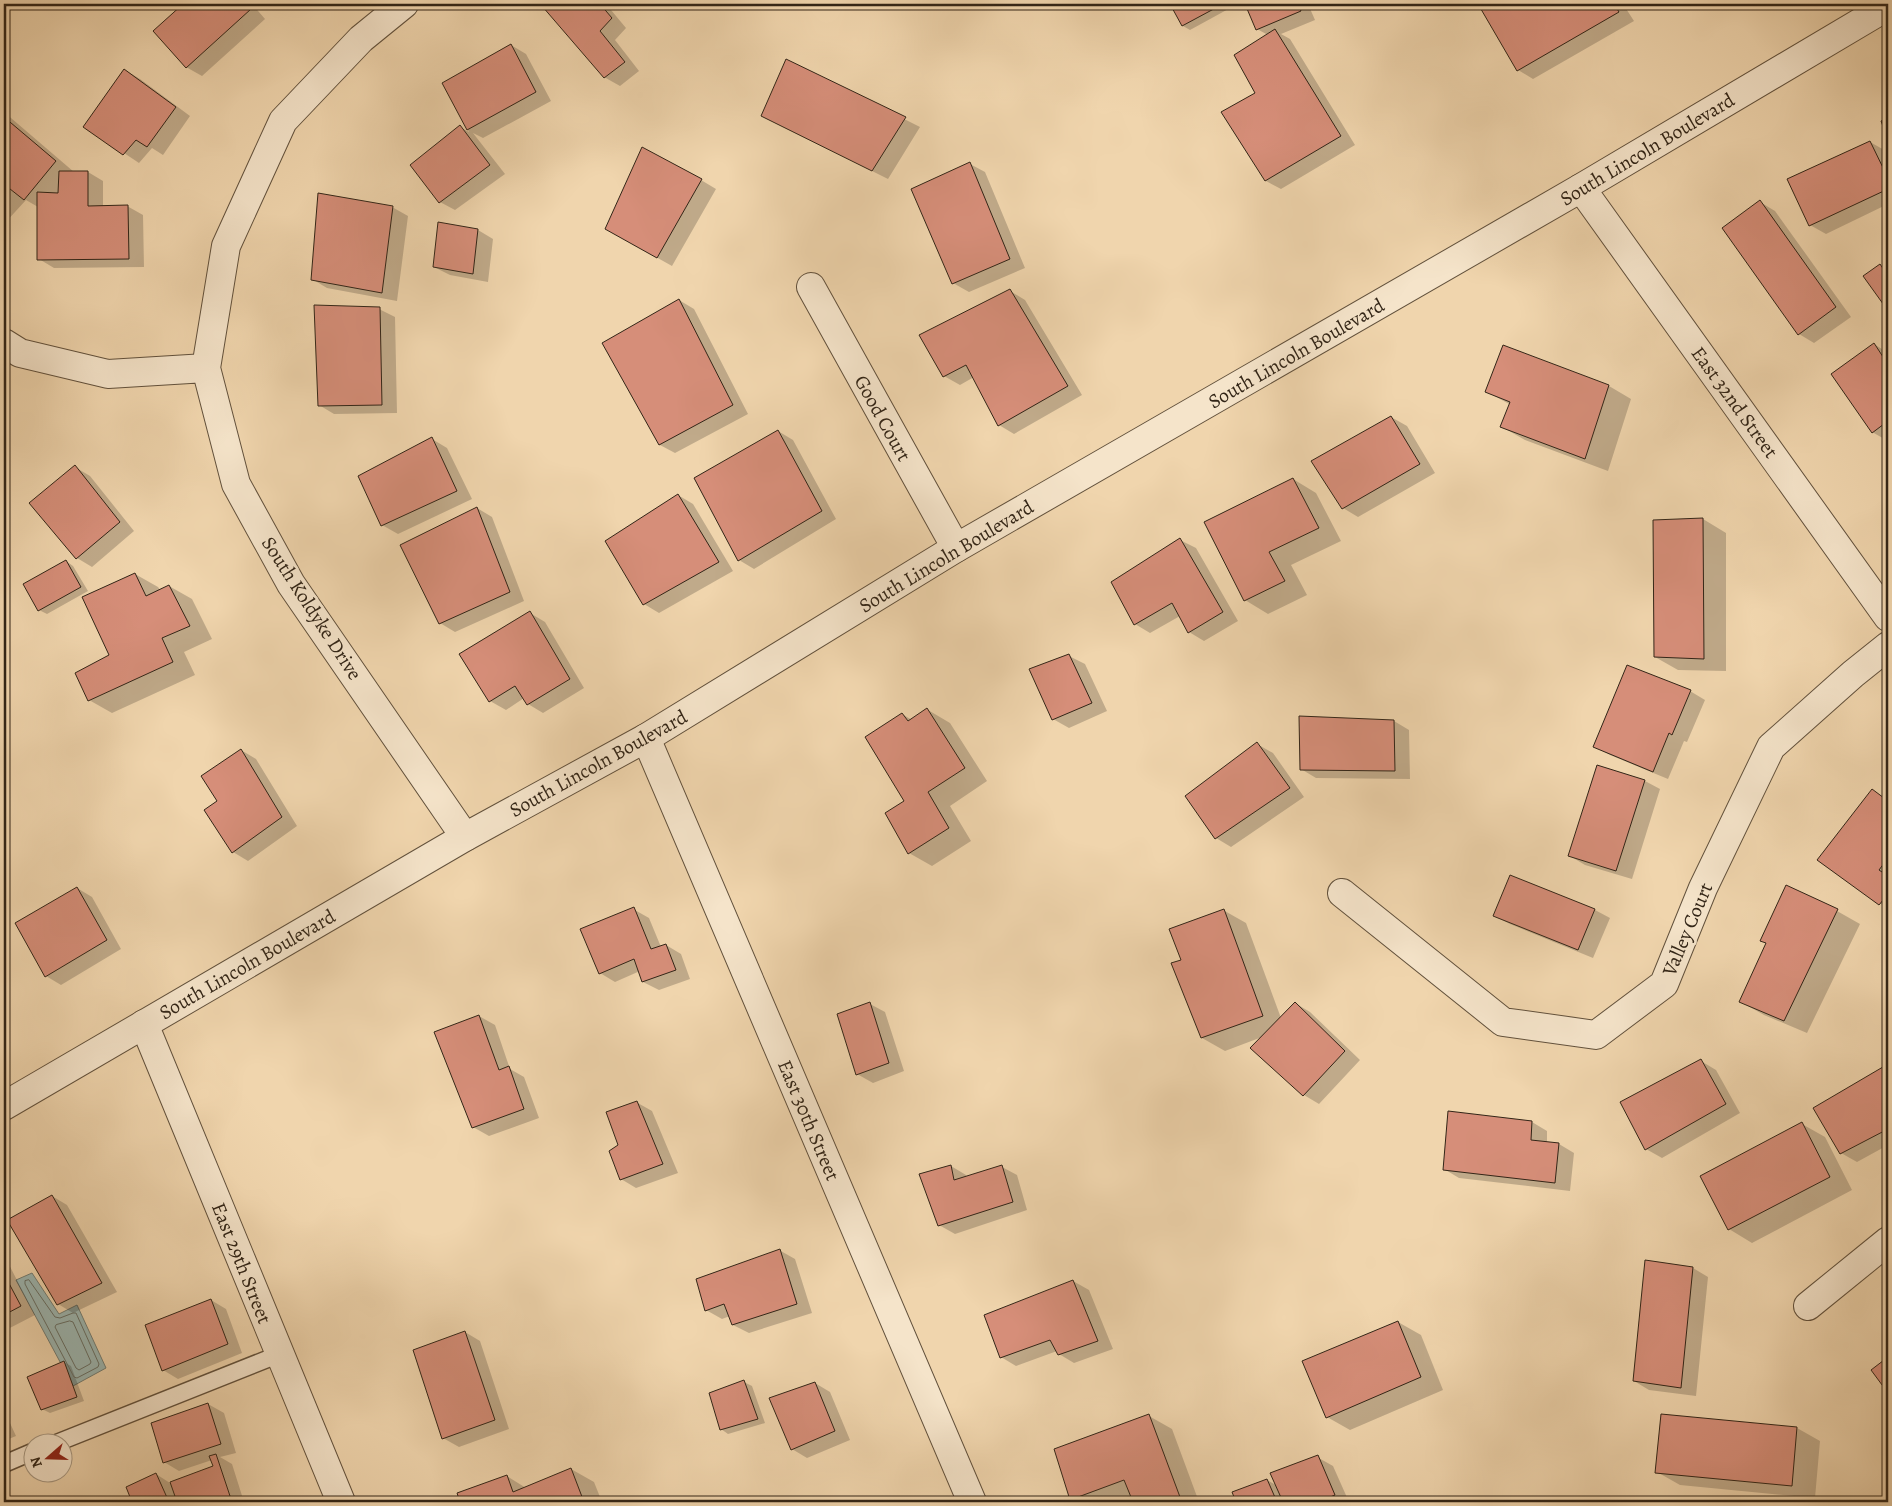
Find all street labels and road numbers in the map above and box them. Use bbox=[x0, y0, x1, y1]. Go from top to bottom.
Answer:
street label: South Lincoln Boulevard bbox=[1555, 86, 1740, 212]
street label: South Lincoln Boulevard bbox=[1203, 292, 1390, 415]
street label: East 32nd Street bbox=[1685, 341, 1785, 464]
street label: Good Court bbox=[848, 370, 918, 467]
street label: South Lincoln Boulevard bbox=[854, 493, 1039, 619]
street label: South Koldyke Drive bbox=[255, 531, 368, 685]
street label: South Lincoln Boulevard bbox=[505, 703, 692, 824]
street label: Valley Court bbox=[1655, 878, 1719, 981]
street label: South Lincoln Boulevard bbox=[154, 903, 341, 1026]
street label: East 30th Street bbox=[771, 1056, 846, 1185]
street label: East 29th Street bbox=[205, 1199, 278, 1328]

